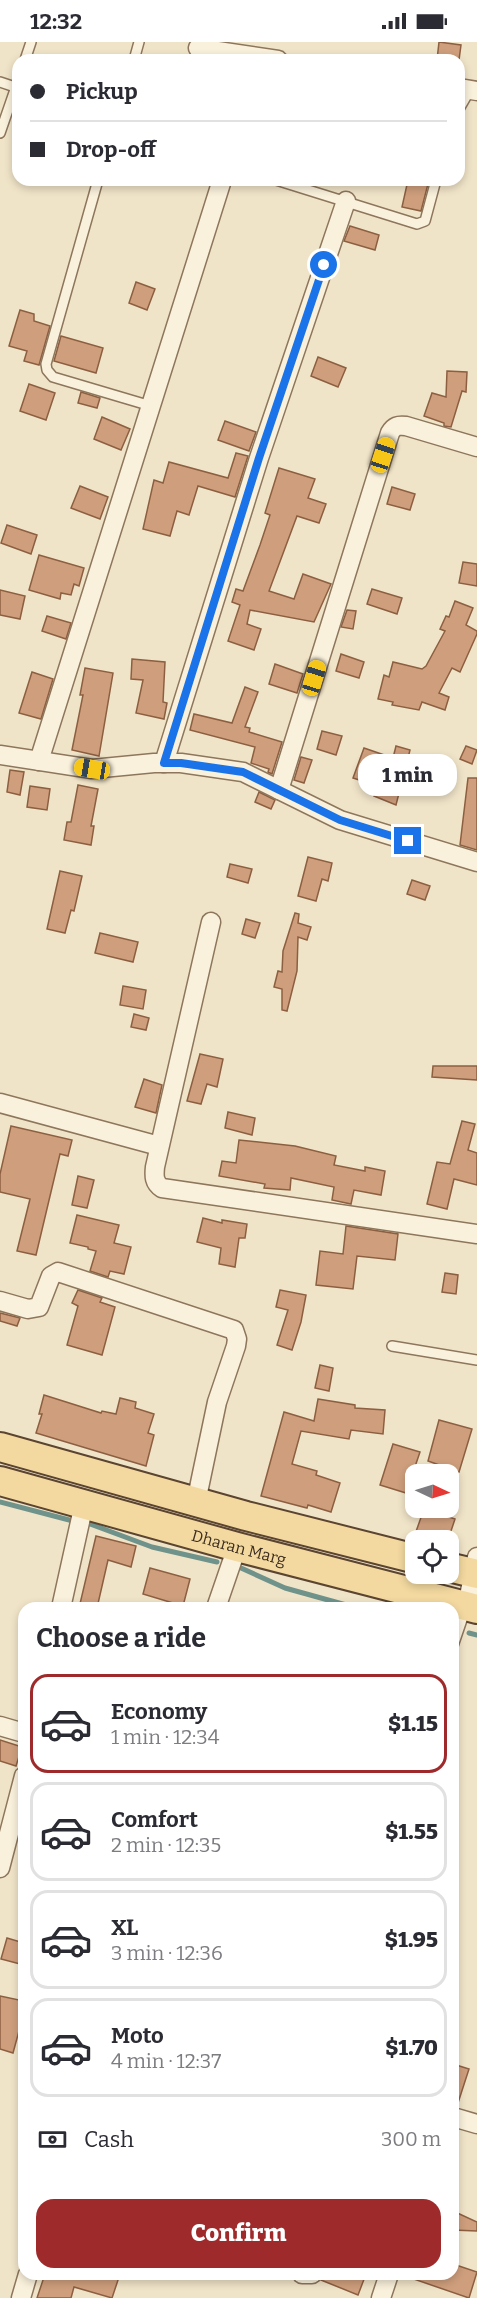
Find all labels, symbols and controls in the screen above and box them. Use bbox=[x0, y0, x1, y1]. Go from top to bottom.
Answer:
text: 12:32 bbox=[30, 8, 82, 35]
text: Pickup bbox=[66, 78, 138, 105]
text: Drop-off bbox=[66, 136, 156, 163]
route start bbox=[310, 251, 337, 278]
car bbox=[369, 435, 397, 475]
car bbox=[300, 658, 328, 698]
callout: 1 min bbox=[358, 754, 458, 796]
car bbox=[73, 757, 111, 781]
text: 1 min bbox=[382, 763, 433, 787]
route end bbox=[394, 827, 421, 854]
north arrow bbox=[405, 1464, 459, 1518]
map controls bbox=[405, 1464, 459, 1584]
street label: Dharan Marg bbox=[189, 1526, 288, 1569]
button: locate bbox=[405, 1530, 459, 1584]
text: Choose a ride bbox=[36, 1622, 206, 1654]
icon: car bbox=[39, 1697, 93, 1751]
text: Economy bbox=[111, 1698, 207, 1725]
text: $1.15 bbox=[388, 1710, 438, 1737]
text: 1 min · 12:34 bbox=[111, 1725, 219, 1749]
icon: car bbox=[39, 1805, 93, 1859]
text: Comfort bbox=[111, 1806, 198, 1833]
text: $1.55 bbox=[385, 1818, 438, 1845]
text: 2 min · 12:35 bbox=[111, 1833, 221, 1857]
icon: car bbox=[39, 1913, 93, 1967]
text: XL bbox=[111, 1914, 138, 1941]
text: $1.95 bbox=[385, 1926, 438, 1953]
text: 3 min · 12:36 bbox=[111, 1941, 223, 1965]
icon: car bbox=[39, 2021, 93, 2075]
text: Moto bbox=[111, 2022, 164, 2049]
text: $1.70 bbox=[385, 2034, 438, 2061]
text: 4 min · 12:37 bbox=[111, 2049, 221, 2073]
icon: cash bbox=[36, 2123, 69, 2156]
text: Cash bbox=[84, 2126, 134, 2153]
text: 300 m bbox=[381, 2127, 441, 2151]
button: Confirm bbox=[36, 2199, 441, 2268]

